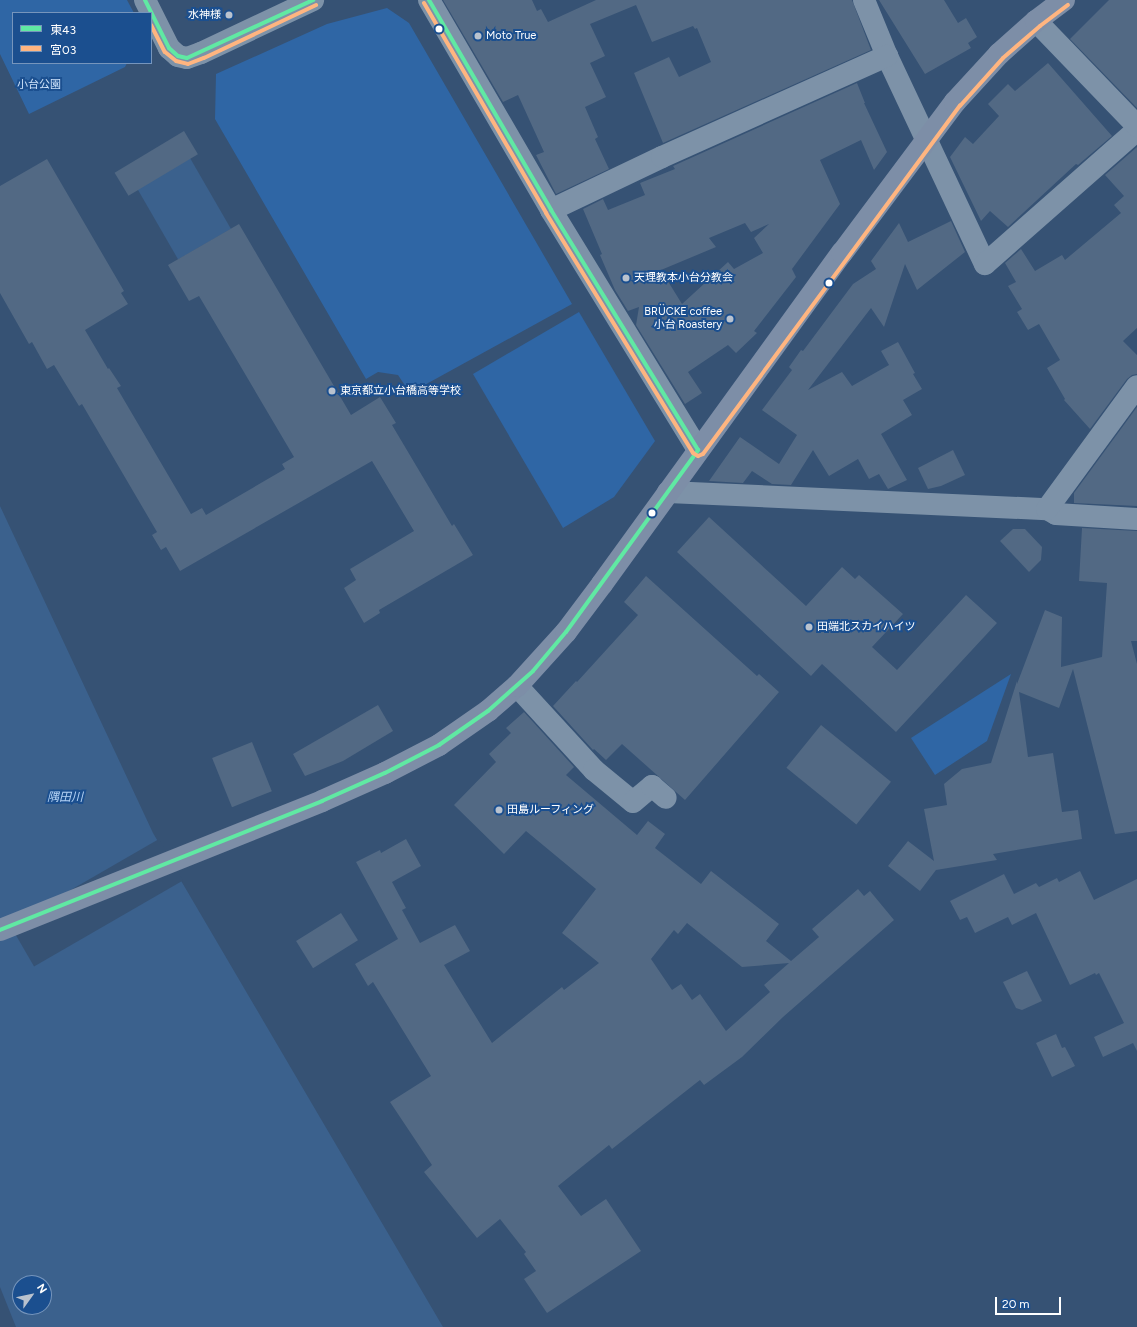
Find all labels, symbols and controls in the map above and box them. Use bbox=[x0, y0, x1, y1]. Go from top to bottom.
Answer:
place label: 水神様 bbox=[188, 8, 221, 22]
marker: 水神様 bbox=[224, 10, 234, 20]
legend bbox=[12, 12, 152, 64]
text: 東43 bbox=[50, 23, 76, 37]
unlabelled marker bbox=[434, 24, 444, 34]
place label: Moto True bbox=[486, 29, 536, 43]
marker: Moto True bbox=[473, 31, 483, 41]
text: 宮03 bbox=[50, 43, 76, 57]
park label: 小台公園 bbox=[17, 78, 61, 92]
place label: 天理教本小台分教会 bbox=[634, 271, 733, 285]
marker: 天理教本小台分教会 bbox=[621, 273, 631, 283]
unlabelled marker bbox=[824, 278, 834, 288]
place label: BRÜCKE coffee 小台 Roastery bbox=[644, 306, 722, 332]
marker: BRÜCKE coffee 小台 Roastery bbox=[725, 314, 735, 324]
place label: 東京都立小台橋高等学校 bbox=[340, 384, 461, 398]
marker: 東京都立小台橋高等学校 bbox=[327, 386, 337, 396]
unlabelled marker bbox=[647, 508, 657, 518]
place label: 田端北スカイハイツ bbox=[817, 620, 916, 634]
marker: 田端北スカイハイツ bbox=[804, 622, 814, 632]
water label: 隅田川 bbox=[47, 791, 83, 805]
place label: 田島ルーフィング bbox=[507, 803, 595, 817]
marker: 田島ルーフィング bbox=[494, 805, 504, 815]
north arrow bbox=[12, 1275, 52, 1315]
text: N bbox=[34, 1282, 49, 1296]
scale bar bbox=[997, 1289, 1063, 1315]
text: 20 m bbox=[1002, 1297, 1030, 1311]

